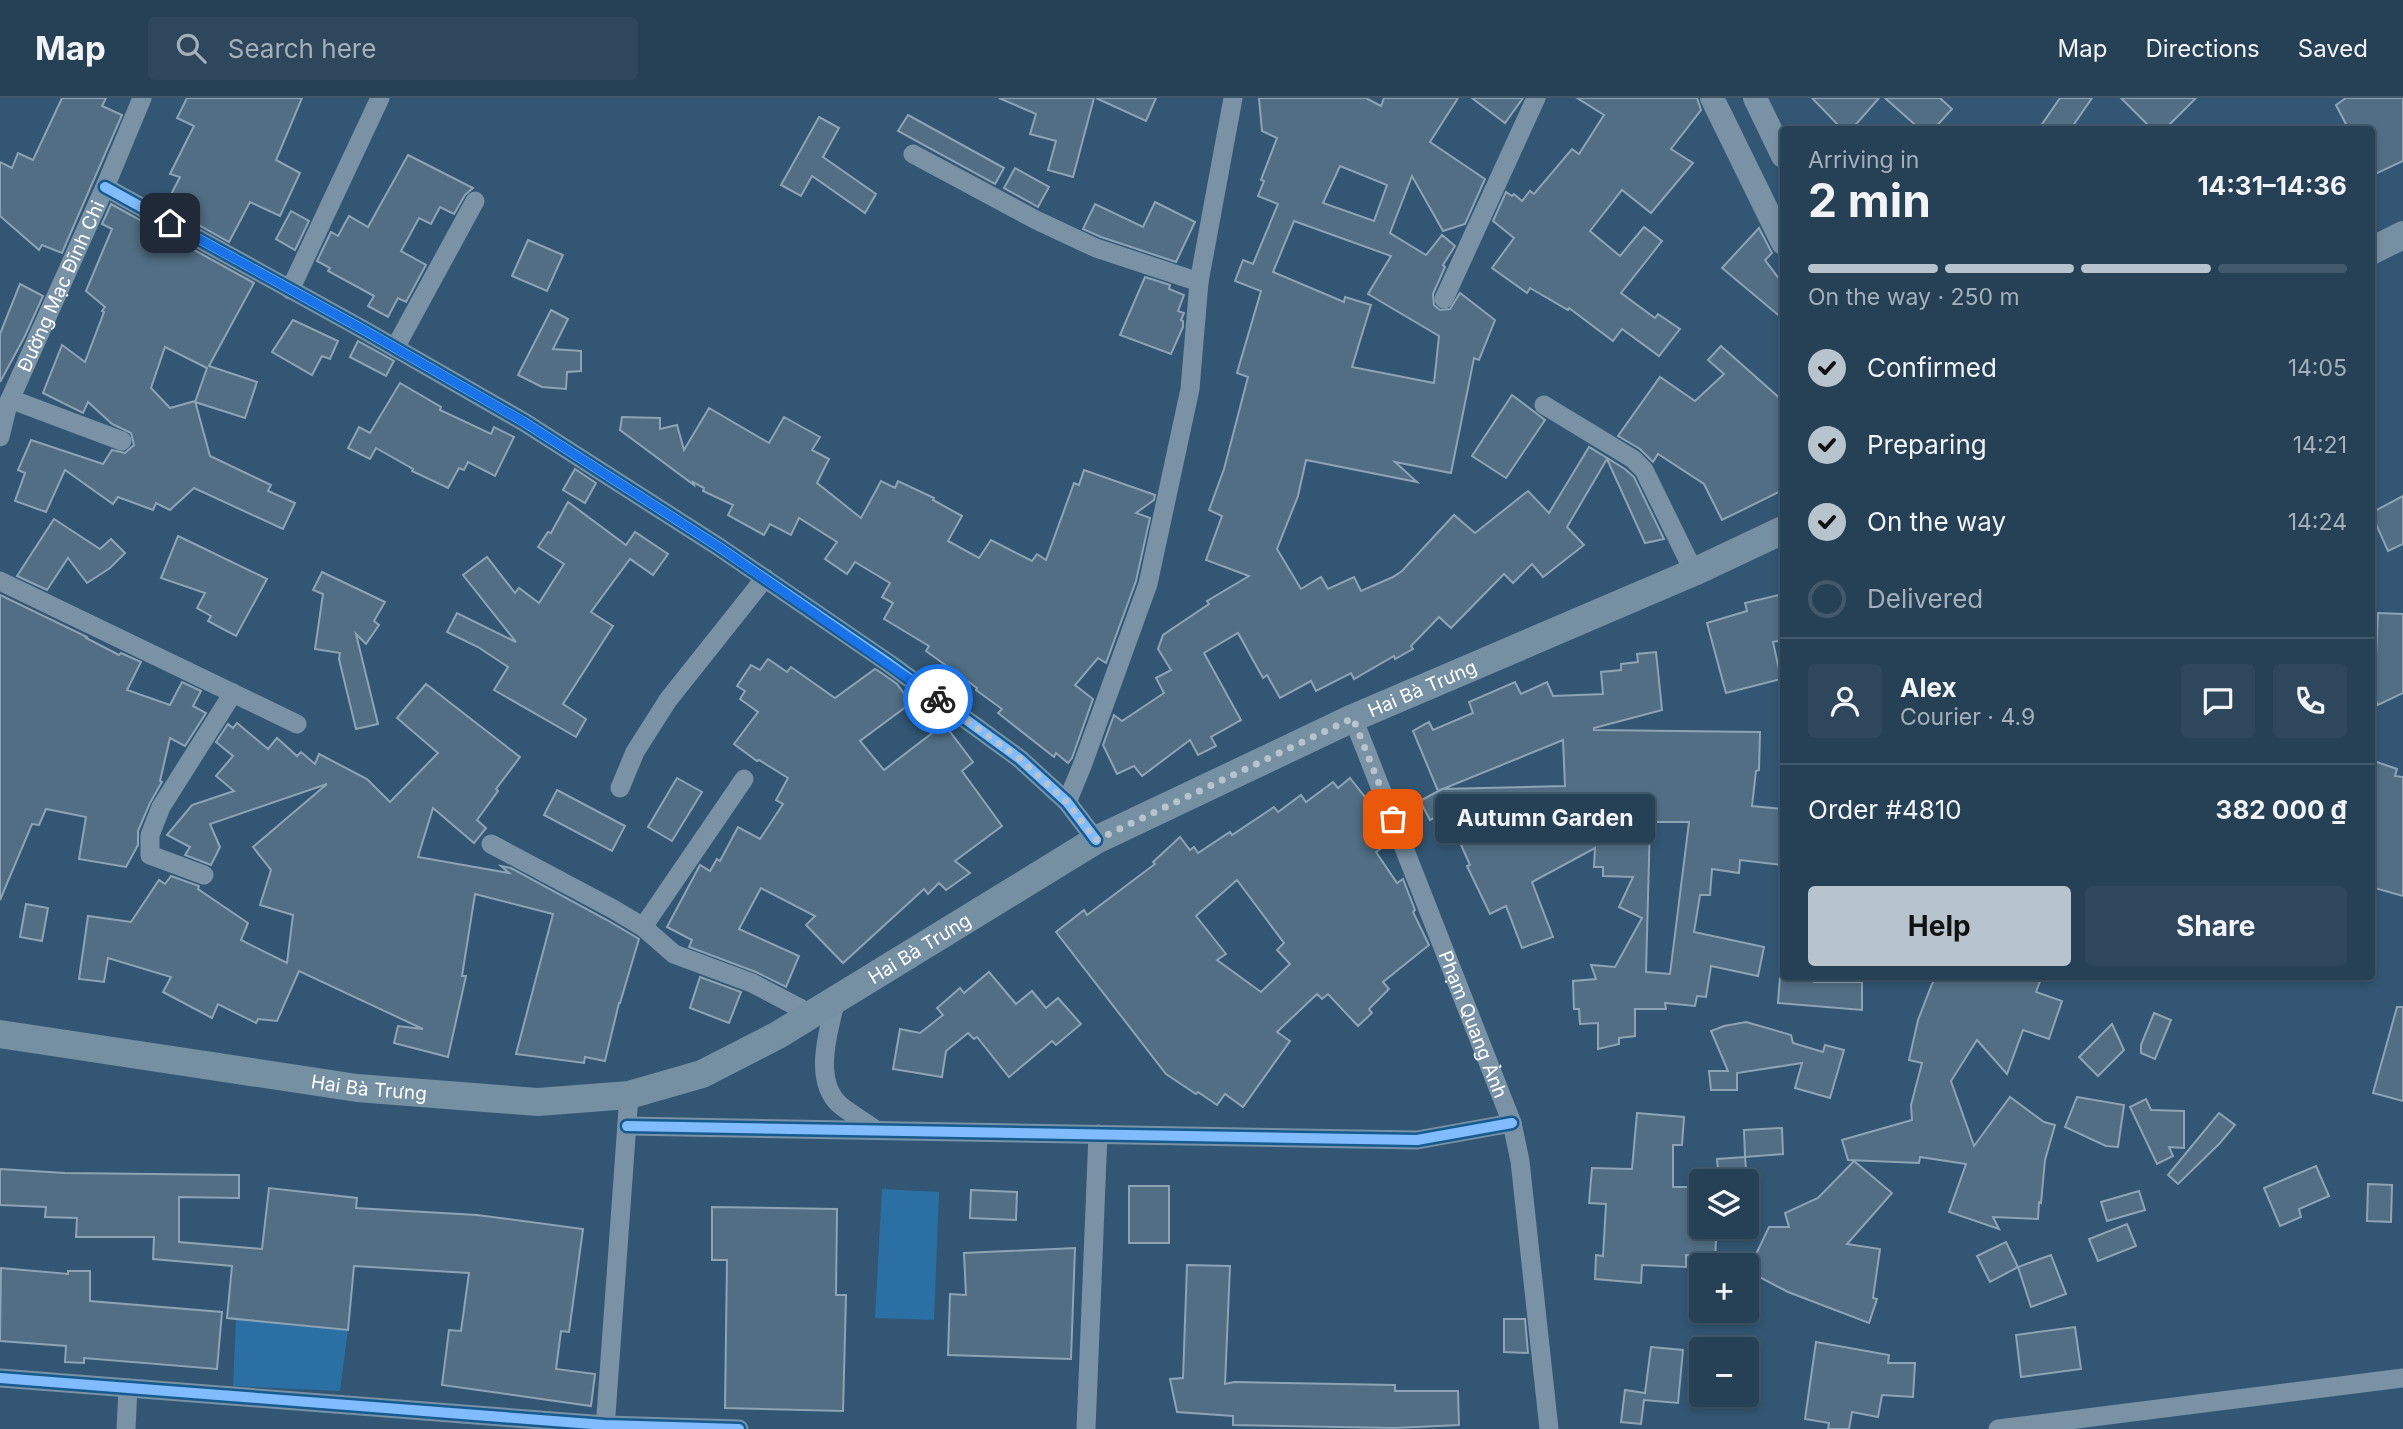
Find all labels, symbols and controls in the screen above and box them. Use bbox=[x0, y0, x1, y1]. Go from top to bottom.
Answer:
search box bbox=[148, 17, 638, 80]
text: Map bbox=[35, 28, 106, 68]
icon: search bbox=[172, 29, 210, 67]
text: Search here bbox=[228, 33, 376, 64]
text: Map bbox=[2058, 34, 2107, 63]
text: Directions bbox=[2145, 34, 2260, 63]
text: Saved bbox=[2298, 34, 2368, 63]
text: Arriving in bbox=[1808, 146, 1919, 174]
text: 14:31–14:36 bbox=[2197, 170, 2347, 201]
text: 2 min bbox=[1808, 172, 1931, 228]
pin bbox=[140, 193, 200, 253]
street label: Đường Mạc Đĩnh Chi bbox=[12, 197, 109, 375]
icon: home bbox=[151, 204, 189, 242]
text: On the way · 250 m bbox=[1808, 283, 2020, 311]
icon: check bbox=[1808, 349, 1846, 387]
text: Confirmed bbox=[1867, 352, 1997, 383]
text: 14:05 bbox=[2288, 354, 2347, 382]
icon: check bbox=[1808, 426, 1846, 464]
text: Preparing bbox=[1867, 429, 1987, 460]
text: 14:21 bbox=[2293, 431, 2347, 459]
icon: check bbox=[1808, 503, 1846, 541]
text: On the way bbox=[1867, 506, 2006, 537]
text: 14:24 bbox=[2288, 508, 2347, 536]
text: Delivered bbox=[1867, 583, 1983, 614]
street label: Hai Bà Trưng bbox=[1364, 655, 1480, 722]
courier bbox=[903, 664, 973, 734]
button: person bbox=[1808, 664, 1882, 738]
button: chat bbox=[2181, 664, 2255, 738]
button: phone bbox=[2273, 664, 2347, 738]
text: Alex bbox=[1900, 672, 1957, 703]
icon: bike bbox=[919, 680, 957, 718]
text: Courier · 4.9 bbox=[1900, 703, 2035, 731]
pin bbox=[1363, 789, 1423, 849]
callout: Autumn Garden bbox=[1435, 794, 1656, 844]
text: Order #4810 bbox=[1808, 794, 1962, 825]
text: 382 000 ₫ bbox=[2216, 794, 2347, 825]
icon: bag bbox=[1374, 800, 1412, 838]
text: Autumn Garden bbox=[1457, 804, 1633, 832]
button: Help bbox=[1808, 886, 2071, 966]
button: Share bbox=[2085, 886, 2347, 966]
street label: Hai Bà Trưng bbox=[864, 908, 975, 989]
street label: Phạm Quang Ảnh bbox=[1434, 947, 1513, 1101]
street label: Hai Bà Trưng bbox=[310, 1070, 428, 1105]
map controls bbox=[1689, 1169, 1759, 1407]
button: layers bbox=[1689, 1169, 1759, 1239]
button: + bbox=[1689, 1253, 1759, 1323]
button: − bbox=[1689, 1337, 1759, 1407]

